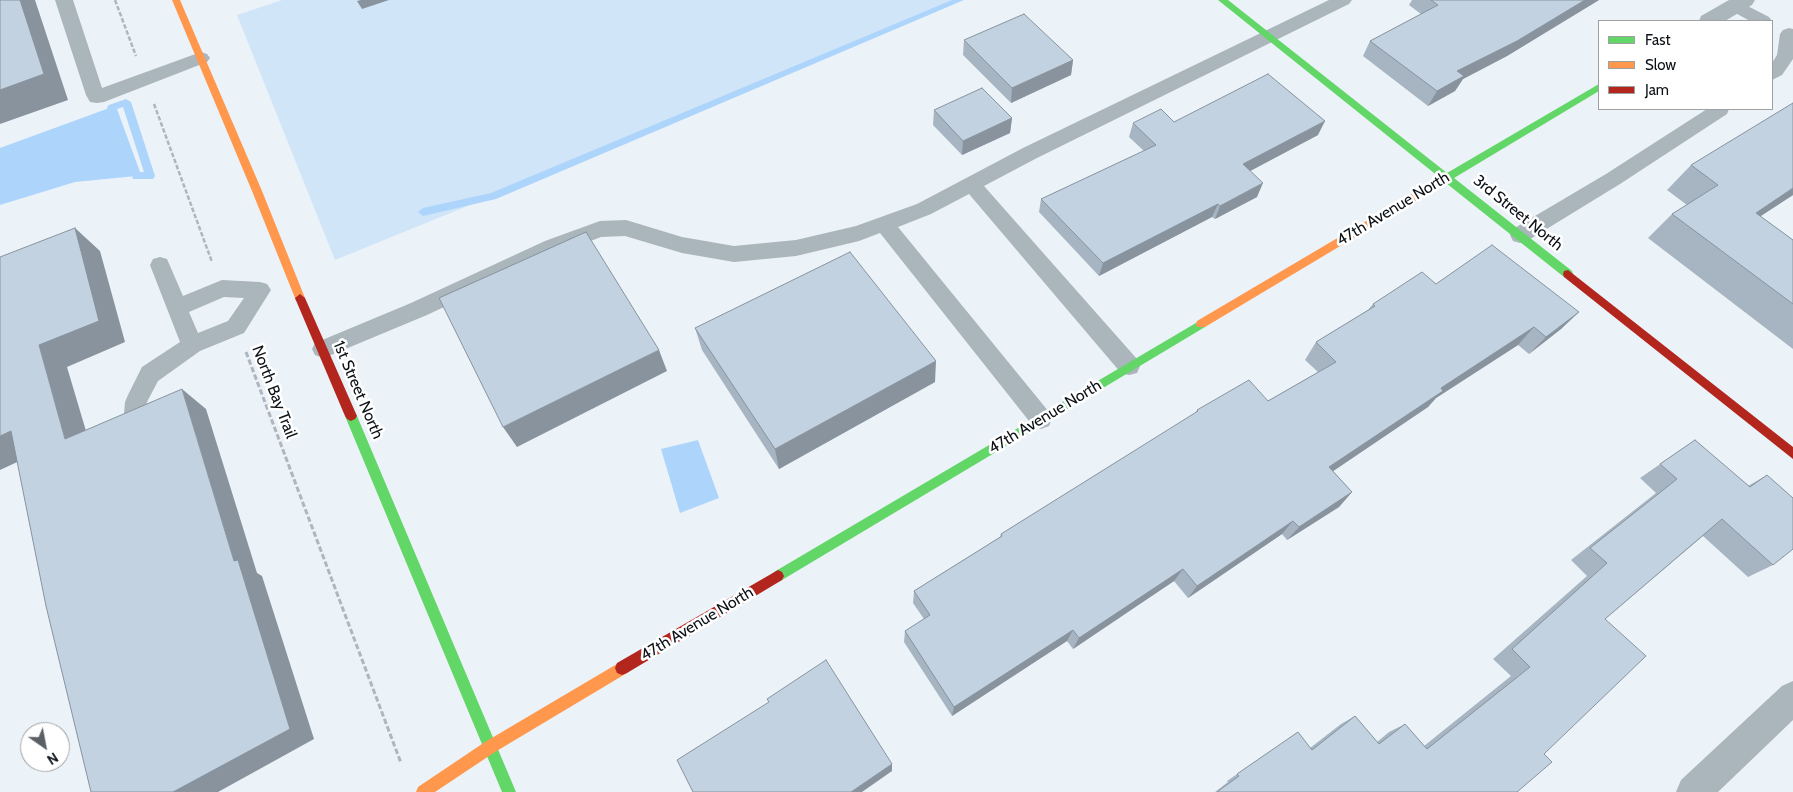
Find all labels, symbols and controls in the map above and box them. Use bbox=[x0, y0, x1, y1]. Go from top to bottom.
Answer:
legend bbox=[1598, 20, 1773, 110]
text: Fast bbox=[1645, 31, 1670, 49]
text: Slow bbox=[1645, 56, 1676, 74]
text: Jam bbox=[1645, 81, 1669, 99]
street label: 47th Avenue North bbox=[1333, 168, 1453, 250]
street label: 3rd Street North bbox=[1469, 171, 1567, 255]
street label: 1st Street North bbox=[329, 338, 387, 442]
street label: North Bay Trail bbox=[247, 343, 301, 441]
street label: 47th Avenue North bbox=[985, 376, 1105, 458]
street label: 47th Avenue North bbox=[637, 583, 757, 665]
north arrow bbox=[20, 722, 70, 772]
text: N bbox=[44, 748, 62, 769]

